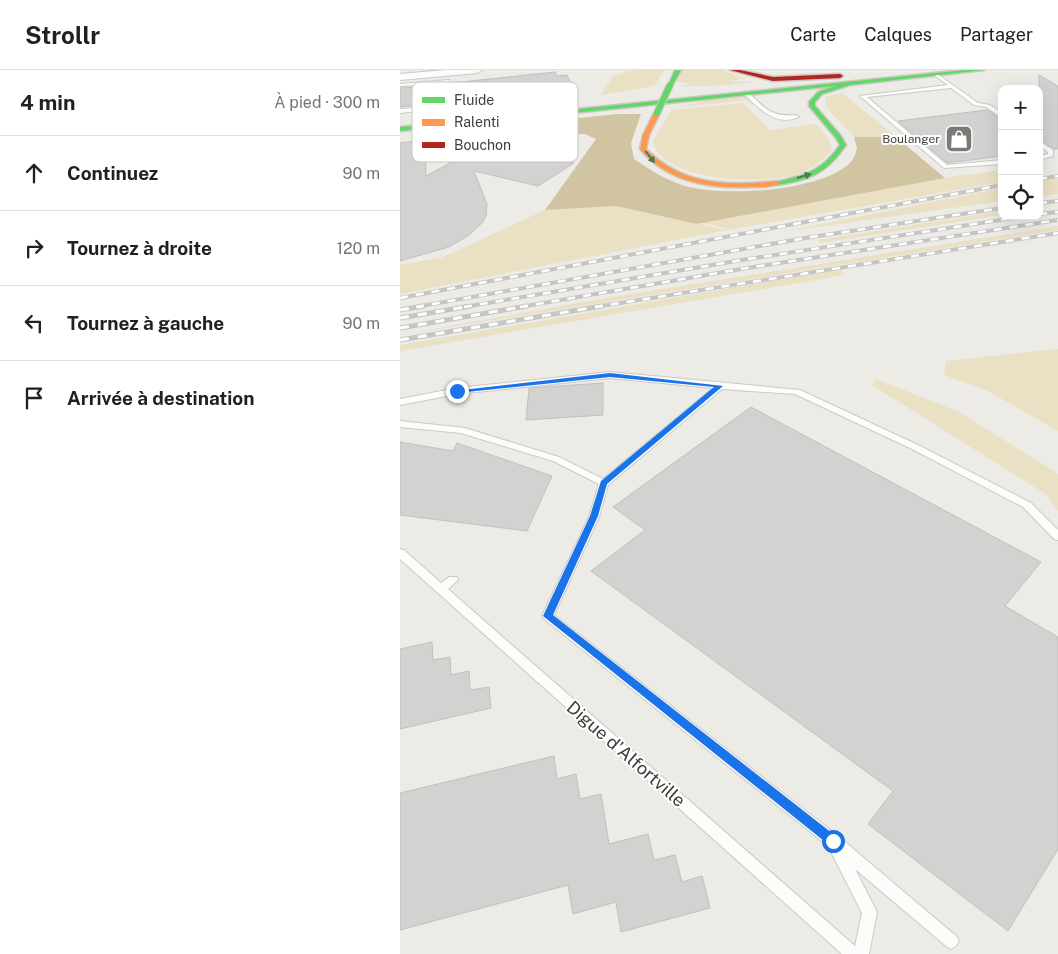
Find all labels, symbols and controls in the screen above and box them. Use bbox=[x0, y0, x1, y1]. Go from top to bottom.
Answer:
text: Strollr bbox=[25, 21, 100, 49]
text: Carte bbox=[790, 24, 836, 45]
text: Calques bbox=[864, 24, 932, 45]
text: Partager bbox=[960, 24, 1033, 45]
legend bbox=[412, 82, 578, 162]
map controls bbox=[998, 85, 1043, 220]
button: + bbox=[998, 85, 1043, 130]
text: 4 min bbox=[20, 90, 75, 115]
text: Fluide bbox=[454, 92, 494, 108]
text: À pied · 300 m bbox=[274, 93, 380, 112]
text: Ralenti bbox=[454, 114, 500, 130]
shop icon: Boulanger bbox=[944, 124, 974, 154]
button: − bbox=[998, 130, 1043, 175]
place label: Boulanger bbox=[882, 132, 940, 146]
text: Bouchon bbox=[454, 137, 511, 153]
one-way arrow bbox=[644, 150, 655, 163]
icon: ahead bbox=[20, 159, 48, 187]
text: Continuez bbox=[67, 162, 158, 184]
text: 90 m bbox=[343, 164, 380, 183]
one-way arrow bbox=[797, 172, 812, 180]
button: locate bbox=[998, 175, 1043, 220]
icon: right bbox=[20, 234, 48, 262]
text: Tournez à droite bbox=[67, 237, 212, 259]
text: 120 m bbox=[336, 239, 380, 258]
icon: left bbox=[20, 309, 48, 337]
text: Tournez à gauche bbox=[67, 312, 224, 334]
text: 90 m bbox=[343, 314, 380, 333]
route end bbox=[446, 380, 469, 403]
icon: arrive bbox=[20, 384, 48, 412]
text: Arrivée à destination bbox=[67, 387, 255, 409]
street label: Digue d'Alfortville bbox=[563, 696, 690, 811]
route start bbox=[822, 830, 845, 853]

